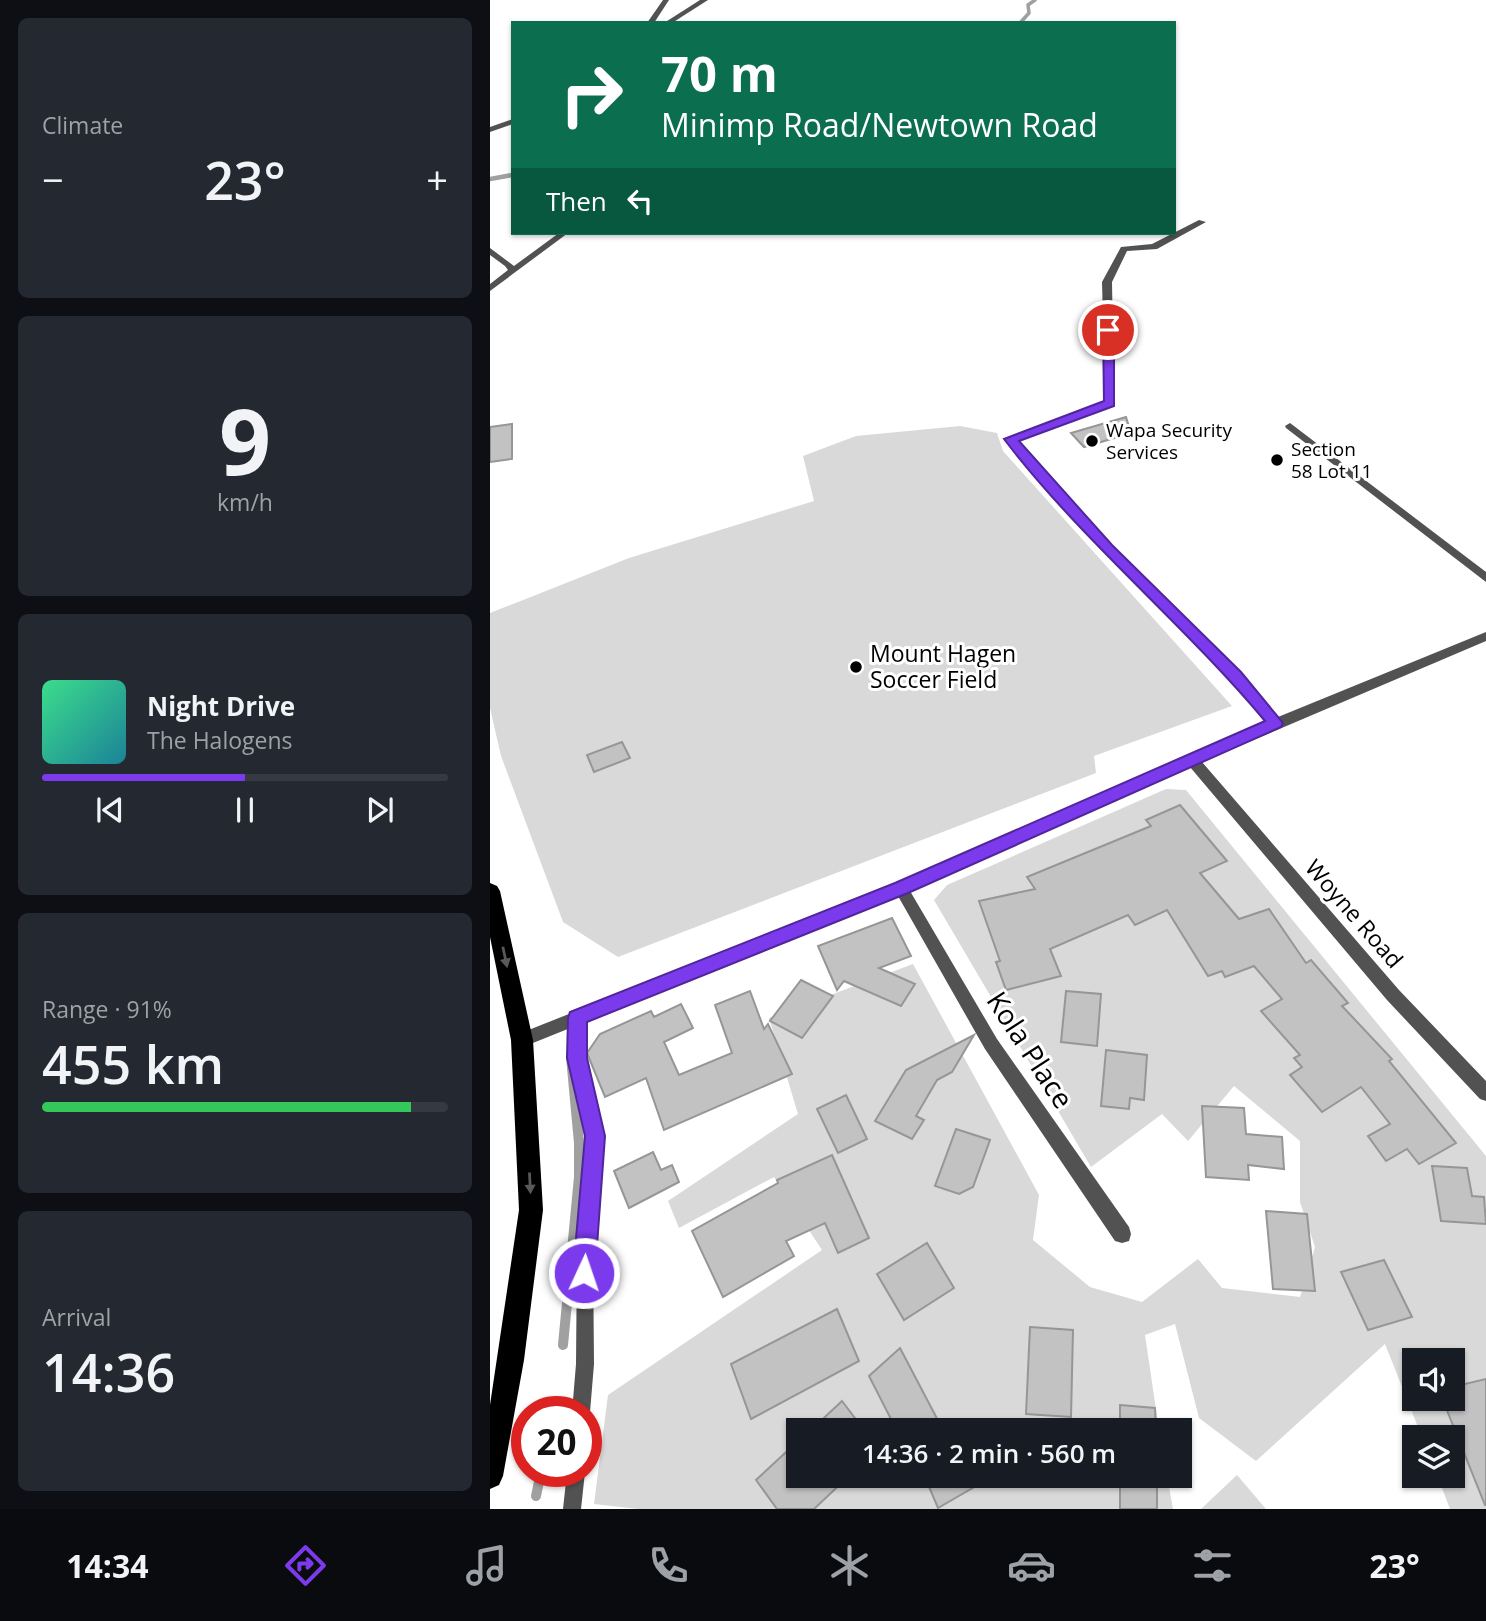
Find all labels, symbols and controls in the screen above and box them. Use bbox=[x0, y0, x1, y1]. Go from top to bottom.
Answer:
text: 70 m bbox=[661, 40, 778, 106]
icon: right bbox=[546, 49, 637, 140]
text: Minimp Road/Newtown Road bbox=[661, 103, 1098, 146]
text: Climate bbox=[42, 109, 123, 141]
text: 23° bbox=[204, 144, 286, 215]
text: − bbox=[42, 153, 64, 205]
text: + bbox=[426, 153, 448, 205]
icon: left bbox=[621, 182, 659, 220]
text: Then bbox=[546, 183, 607, 219]
pin bbox=[1078, 300, 1138, 360]
icon: arrive bbox=[1089, 311, 1127, 349]
text: 9 bbox=[219, 378, 271, 502]
place label: Wapa Security Services bbox=[1106, 417, 1232, 465]
marker: Wapa Security Services bbox=[1084, 433, 1100, 449]
place label: Section 58 Lot 11 bbox=[1291, 436, 1372, 484]
marker: Section 58 Lot 11 bbox=[1269, 452, 1285, 468]
text: km/h bbox=[217, 486, 273, 518]
place label: Mount Hagen Soccer Field bbox=[870, 637, 1016, 695]
marker: Mount Hagen Soccer Field bbox=[848, 659, 864, 675]
text: Night Drive bbox=[147, 688, 295, 724]
text: The Halogens bbox=[147, 724, 293, 756]
icon: previous bbox=[91, 791, 129, 829]
icon: pause bbox=[226, 791, 264, 829]
icon: next bbox=[361, 791, 399, 829]
street label: Woyne Road bbox=[1299, 852, 1411, 975]
one-way arrow bbox=[499, 946, 510, 968]
street label: Kola Place bbox=[979, 984, 1083, 1115]
text: Range · 91% bbox=[42, 993, 172, 1025]
text: 455 km bbox=[42, 1028, 224, 1099]
one-way arrow bbox=[524, 1172, 535, 1194]
position arrow bbox=[547, 1236, 621, 1310]
text: Arrival bbox=[42, 1301, 111, 1333]
text: 14:36 bbox=[42, 1336, 175, 1407]
map controls bbox=[1402, 1348, 1465, 1488]
button: sound bbox=[1402, 1348, 1465, 1411]
speed limit sign: 20 bbox=[511, 1396, 602, 1487]
button: layers bbox=[1402, 1425, 1465, 1488]
text: 14:36 · 2 min · 560 m bbox=[862, 1435, 1116, 1471]
icon: directions bbox=[281, 1541, 330, 1590]
icon: music bbox=[462, 1541, 511, 1590]
icon: phone bbox=[644, 1541, 693, 1590]
icon: climate bbox=[825, 1541, 874, 1590]
icon: car bbox=[1007, 1541, 1056, 1590]
icon: filters bbox=[1188, 1541, 1237, 1590]
text: 14:34 bbox=[66, 1544, 149, 1587]
text: 23° bbox=[1369, 1544, 1420, 1587]

